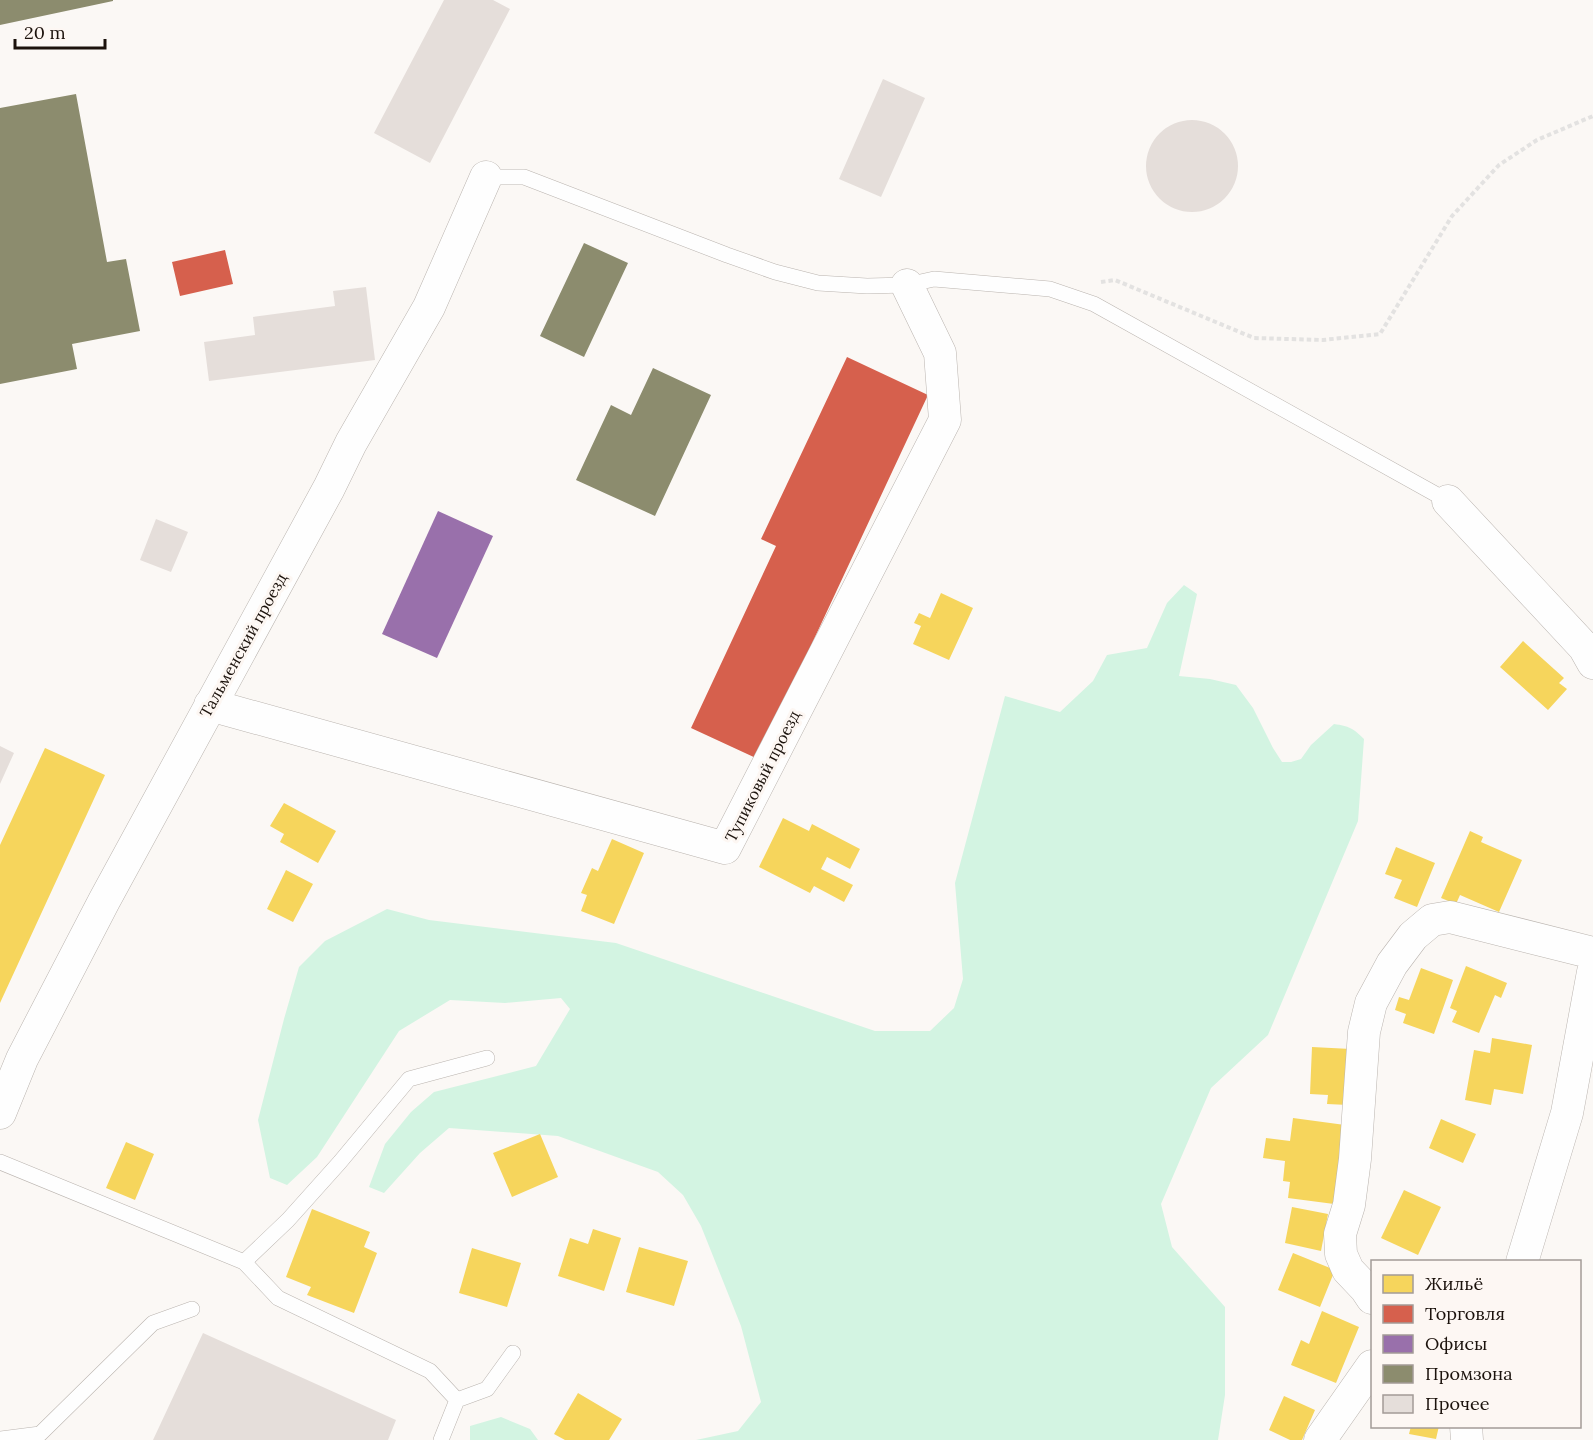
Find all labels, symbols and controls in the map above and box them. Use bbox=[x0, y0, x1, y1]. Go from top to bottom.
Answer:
scale bar bbox=[15, 12, 105, 50]
text: 20 m bbox=[24, 21, 66, 44]
street label: Тальменский проезд bbox=[195, 569, 291, 721]
street label: Тупиковый проезд bbox=[720, 706, 804, 845]
legend bbox=[1371, 1260, 1581, 1428]
text: Жильё bbox=[1425, 1272, 1483, 1295]
text: Торговля bbox=[1425, 1302, 1505, 1325]
text: Офисы bbox=[1425, 1332, 1487, 1355]
text: Промзона bbox=[1425, 1362, 1513, 1385]
text: Прочее bbox=[1425, 1392, 1490, 1415]

